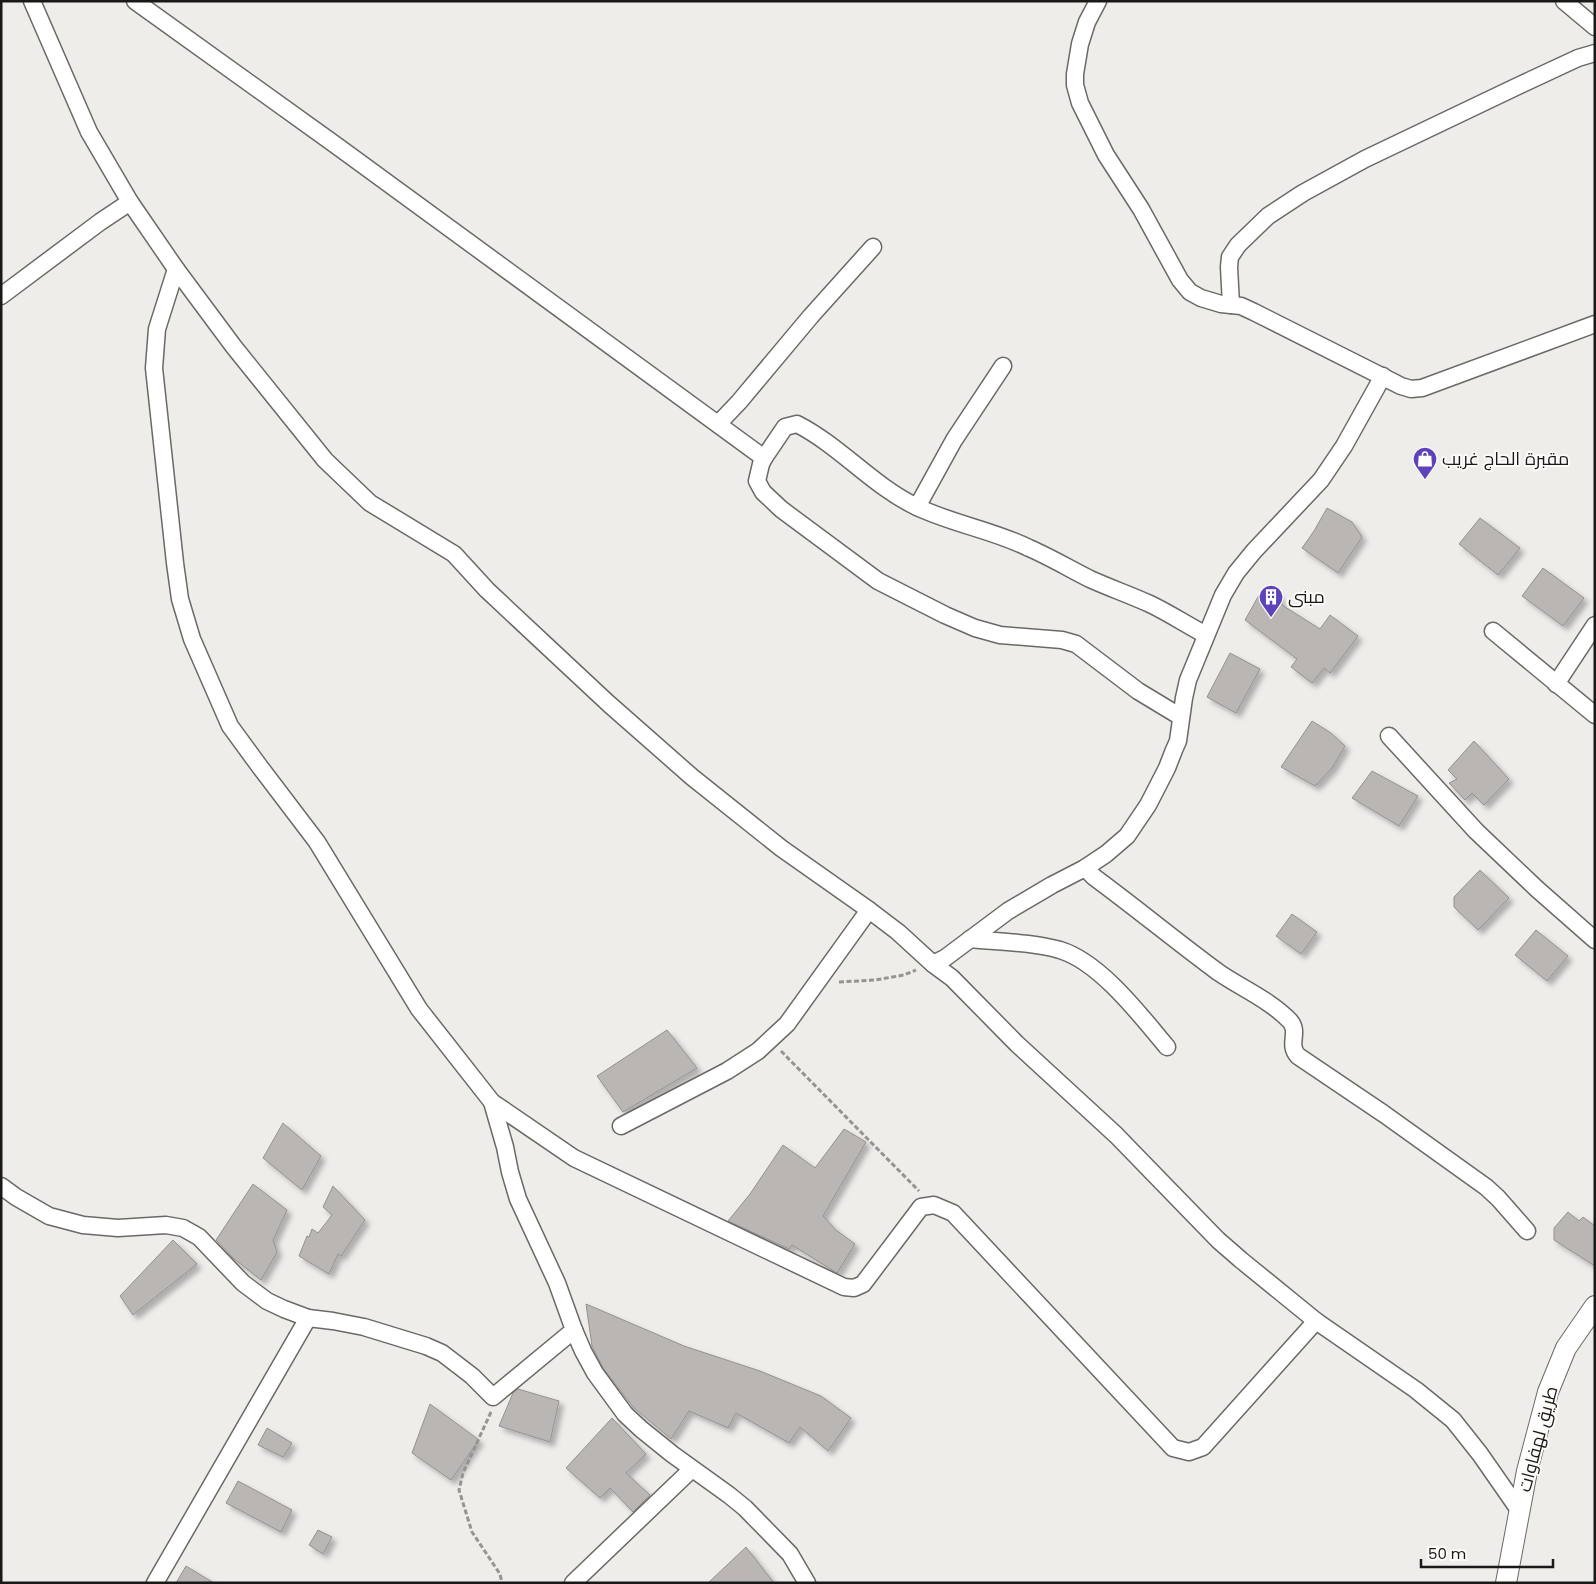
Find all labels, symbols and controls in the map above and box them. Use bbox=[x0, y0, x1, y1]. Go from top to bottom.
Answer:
shop icon: مقبرة الحاج غريب bbox=[1412, 446, 1438, 480]
place label: مقبرة الحاج غريب bbox=[1442, 446, 1569, 471]
building icon: مبنى bbox=[1258, 584, 1284, 618]
place label: مبنى bbox=[1288, 584, 1325, 609]
street label: طريق لهفاوات bbox=[1511, 1383, 1564, 1494]
scale bar bbox=[1421, 1536, 1554, 1568]
text: 50 m bbox=[1428, 1543, 1466, 1564]

